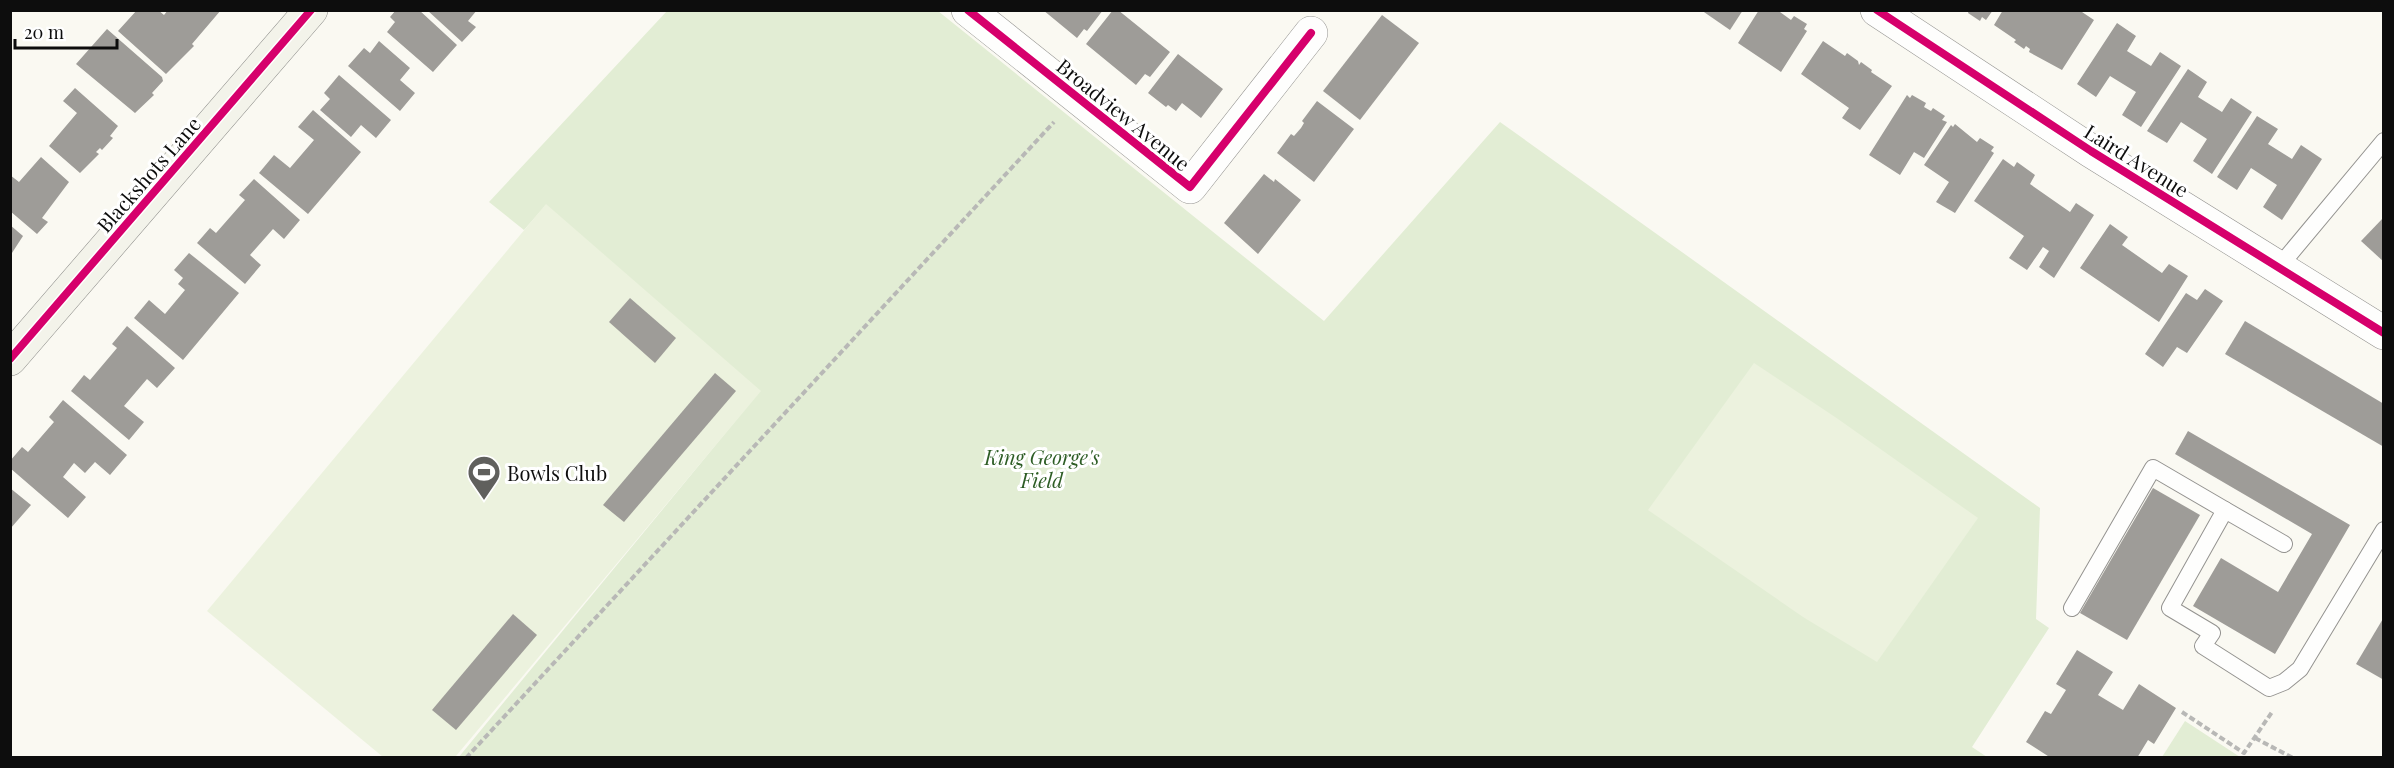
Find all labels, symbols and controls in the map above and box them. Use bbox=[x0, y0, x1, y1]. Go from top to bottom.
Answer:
scale bar bbox=[15, 12, 117, 50]
text: 20 m bbox=[24, 20, 64, 44]
street label: Broadview Avenue bbox=[1052, 52, 1196, 176]
street label: Blackshots Lane bbox=[90, 110, 206, 238]
street label: Laird Avenue bbox=[2080, 117, 2194, 203]
park label: King George's Field bbox=[983, 443, 1100, 493]
sports icon: Bowls Club bbox=[466, 454, 502, 501]
place label: Bowls Club bbox=[507, 459, 607, 486]

